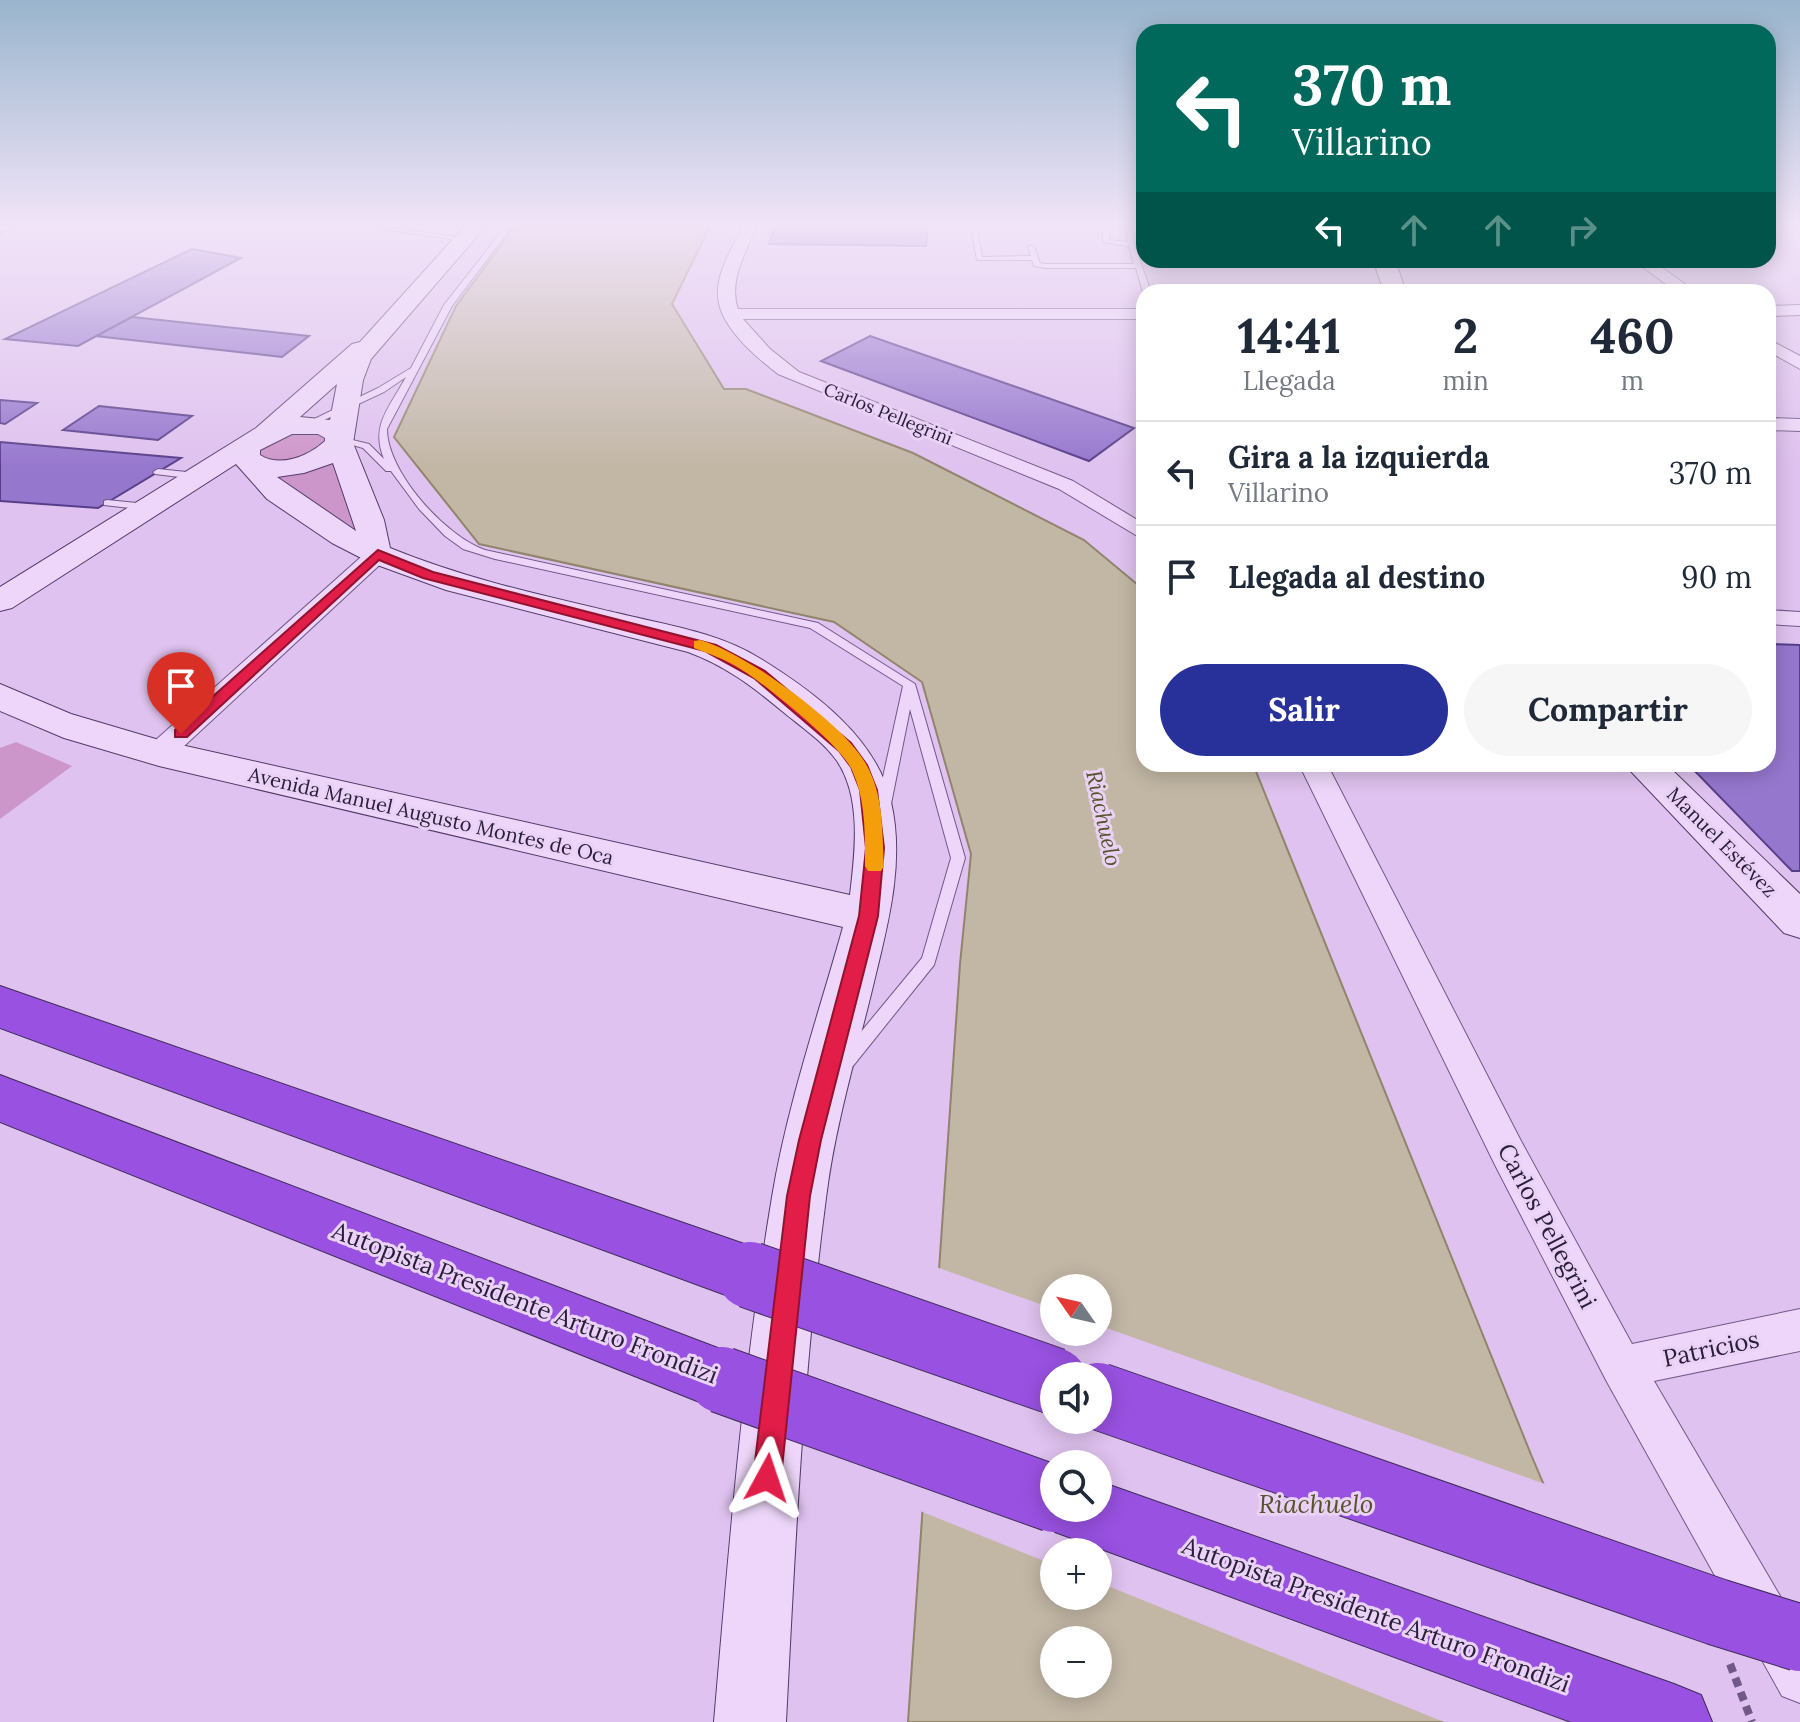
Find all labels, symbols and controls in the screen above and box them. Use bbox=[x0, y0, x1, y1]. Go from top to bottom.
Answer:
text: 370 m bbox=[1292, 49, 1452, 120]
icon: left bbox=[1160, 56, 1264, 160]
text: Villarino bbox=[1292, 119, 1432, 165]
icon: left bbox=[1308, 208, 1352, 252]
icon: ahead bbox=[1392, 208, 1436, 252]
icon: ahead bbox=[1476, 208, 1520, 252]
icon: right bbox=[1560, 208, 1604, 252]
text: 14:41 bbox=[1237, 305, 1341, 366]
text: 2 bbox=[1453, 305, 1478, 366]
text: 460 bbox=[1590, 305, 1675, 366]
text: Llegada bbox=[1243, 364, 1336, 397]
text: min bbox=[1442, 364, 1489, 397]
text: m bbox=[1621, 364, 1644, 397]
street label: Carlos Pellegrini bbox=[820, 377, 956, 450]
text: Gira a la izquierda bbox=[1228, 438, 1489, 476]
icon: left bbox=[1160, 451, 1204, 495]
text: 370 m bbox=[1669, 454, 1752, 492]
text: Villarino bbox=[1228, 476, 1329, 509]
icon: arrive bbox=[1160, 555, 1204, 599]
text: Llegada al destino bbox=[1228, 558, 1485, 596]
text: 90 m bbox=[1681, 558, 1752, 596]
pin bbox=[147, 652, 215, 734]
icon: arrive bbox=[159, 664, 203, 708]
button: Salir bbox=[1160, 664, 1448, 756]
button: Compartir bbox=[1464, 664, 1752, 756]
street label: Avenida Manuel Augusto Montes de Oca bbox=[245, 761, 616, 870]
water label: Riachuelo bbox=[1080, 768, 1128, 868]
street label: Manuel Estévez bbox=[1662, 781, 1783, 902]
street label: Carlos Pellegrini bbox=[1491, 1138, 1604, 1314]
street label: Autopista Presidente Arturo Frondizi bbox=[327, 1214, 722, 1391]
north arrow bbox=[1040, 1274, 1112, 1346]
map controls bbox=[1040, 1274, 1112, 1698]
street label: Patricios bbox=[1660, 1323, 1762, 1374]
button: sound bbox=[1040, 1362, 1112, 1434]
position arrow bbox=[725, 1436, 809, 1520]
button: search bbox=[1040, 1450, 1112, 1522]
water label: Riachuelo bbox=[1259, 1487, 1373, 1520]
street label: Autopista Presidente Arturo Frondizi bbox=[1177, 1529, 1574, 1699]
button: + bbox=[1040, 1538, 1112, 1610]
button: − bbox=[1040, 1626, 1112, 1698]

